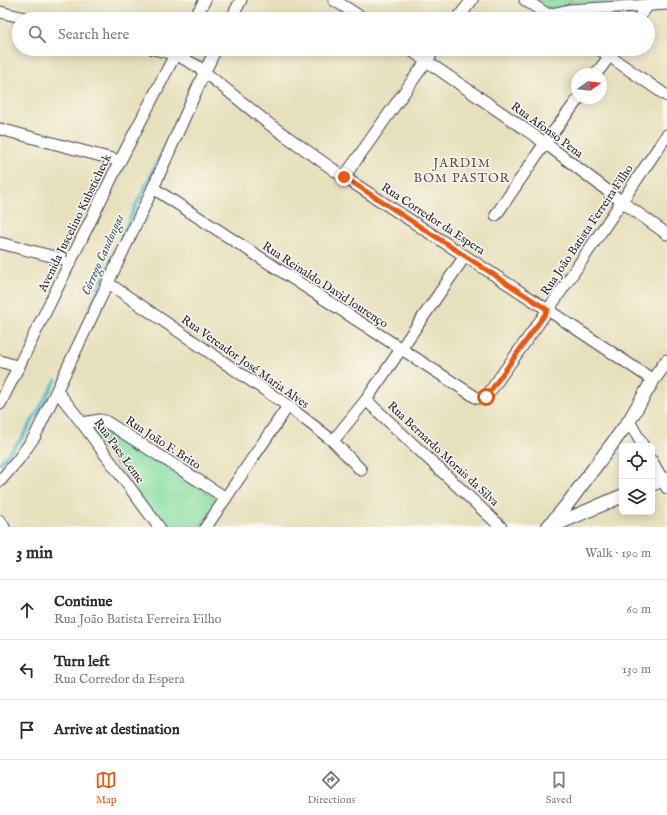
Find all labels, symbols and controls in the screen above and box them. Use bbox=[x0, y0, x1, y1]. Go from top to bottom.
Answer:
search box bbox=[12, 12, 655, 56]
icon: search bbox=[26, 23, 48, 45]
text: Search here bbox=[58, 25, 129, 44]
north arrow bbox=[571, 68, 607, 104]
street label: Rua Afonso Pena bbox=[508, 99, 587, 162]
street label: Avenida Juscelino Kubsticheck bbox=[35, 151, 116, 296]
district label: JARDIM BOM PASTOR bbox=[414, 155, 511, 187]
street label: Rua João Batista Ferreira Filho bbox=[538, 161, 638, 299]
route end bbox=[335, 168, 353, 186]
street label: Rua Corredor da Espera bbox=[378, 180, 488, 259]
water label: Córrego Candongas bbox=[78, 212, 129, 298]
street label: Rua Reinaldo David lourenço bbox=[259, 239, 391, 332]
street label: Rua Vereador José Maria Alves bbox=[178, 312, 312, 413]
route start bbox=[477, 388, 495, 406]
street label: Rua Bernardo Morais da Silva bbox=[384, 398, 502, 510]
street label: Rua João F. Brito bbox=[122, 413, 204, 474]
street label: Rua Paes Leme bbox=[90, 416, 148, 487]
map controls bbox=[619, 443, 655, 515]
button: locate bbox=[619, 443, 655, 479]
button: layers bbox=[619, 479, 655, 515]
text: 3 min bbox=[16, 543, 53, 564]
text: Walk · 190 m bbox=[585, 545, 651, 562]
text: Continue bbox=[54, 592, 112, 611]
icon: ahead bbox=[16, 599, 38, 621]
text: 60 m bbox=[626, 601, 651, 618]
text: Rua João Batista Ferreira Filho bbox=[54, 611, 222, 628]
text: Turn left bbox=[54, 652, 110, 671]
icon: left bbox=[16, 659, 38, 681]
text: 130 m bbox=[622, 661, 651, 678]
text: Rua Corredor da Espera bbox=[54, 671, 185, 688]
icon: arrive bbox=[16, 719, 38, 741]
text: Arrive at destination bbox=[54, 720, 180, 739]
tab: Map bbox=[95, 769, 117, 807]
tab: Directions bbox=[308, 769, 355, 807]
tab: Saved bbox=[546, 769, 572, 807]

